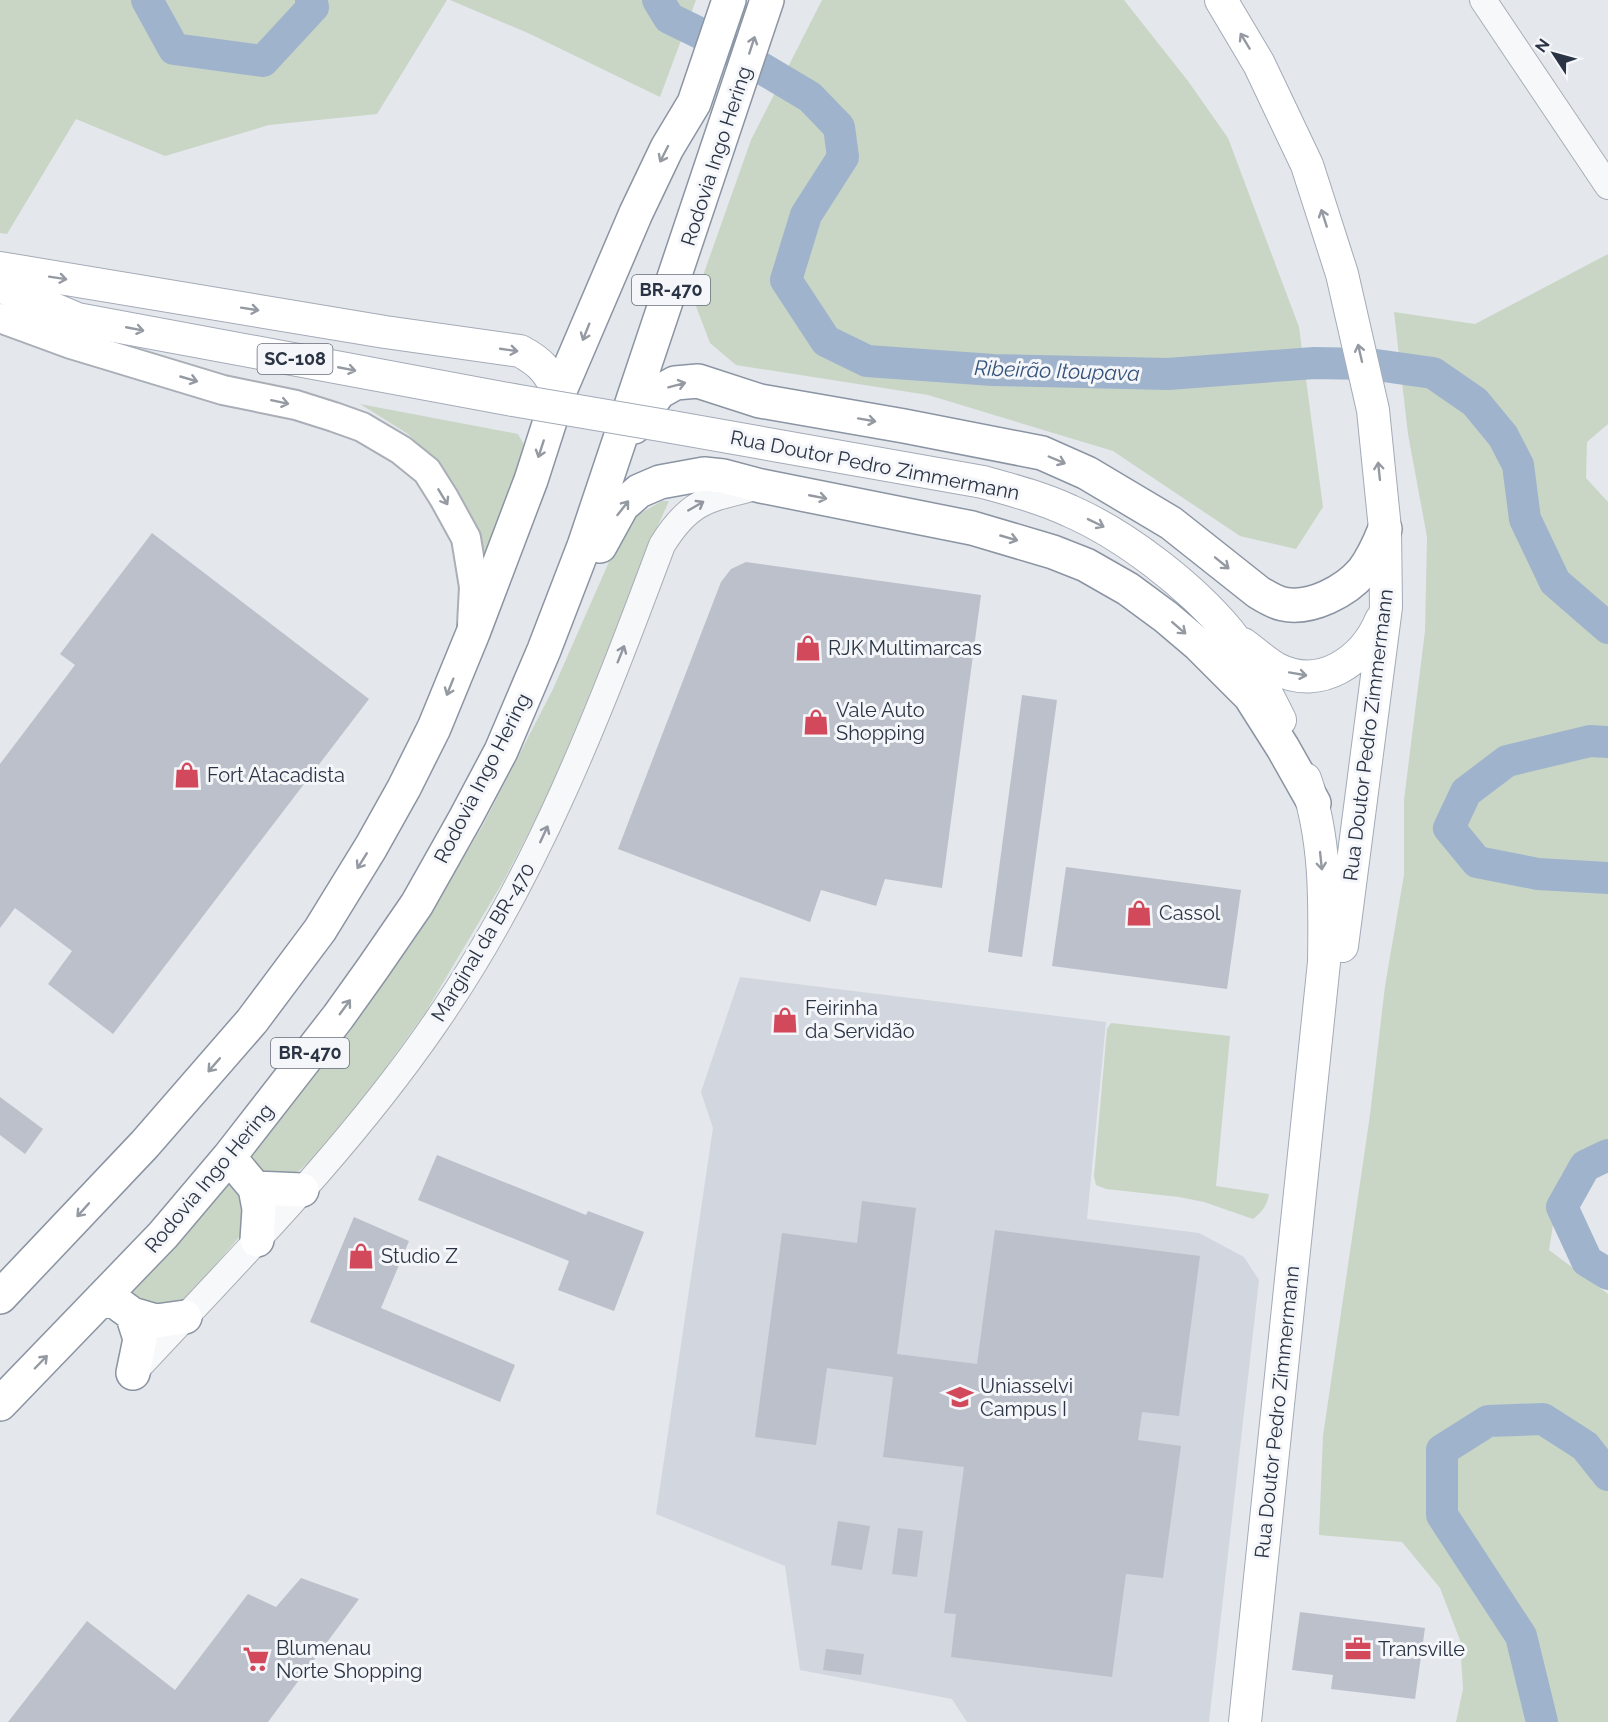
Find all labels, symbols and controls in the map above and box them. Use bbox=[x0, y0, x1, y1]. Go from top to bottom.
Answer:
north arrow bbox=[1524, 24, 1584, 84]
one-way arrow bbox=[1239, 33, 1251, 50]
text: N bbox=[1531, 35, 1554, 56]
one-way arrow bbox=[747, 36, 758, 55]
street label: Rodovia Ingo Hering bbox=[676, 63, 756, 249]
one-way arrow bbox=[658, 144, 670, 162]
one-way arrow bbox=[1318, 209, 1329, 228]
one-way arrow bbox=[47, 273, 67, 284]
road number: BR-470 bbox=[632, 275, 710, 305]
one-way arrow bbox=[240, 304, 259, 315]
one-way arrow bbox=[580, 322, 591, 341]
one-way arrow bbox=[125, 324, 144, 335]
one-way arrow bbox=[1354, 343, 1366, 362]
road number: SC-108 bbox=[258, 344, 332, 374]
one-way arrow bbox=[499, 344, 518, 355]
water label: Ribeirão Itoupava bbox=[974, 355, 1140, 386]
one-way arrow bbox=[337, 364, 357, 375]
one-way arrow bbox=[179, 374, 198, 385]
one-way arrow bbox=[667, 379, 686, 390]
one-way arrow bbox=[270, 397, 289, 408]
one-way arrow bbox=[857, 414, 876, 425]
street label: Rua Doutor Pedro Zimmermann bbox=[728, 425, 1022, 505]
one-way arrow bbox=[535, 439, 546, 458]
one-way arrow bbox=[1048, 455, 1066, 466]
one-way arrow bbox=[1373, 462, 1384, 482]
one-way arrow bbox=[438, 488, 450, 505]
one-way arrow bbox=[808, 492, 827, 503]
one-way arrow bbox=[617, 500, 630, 516]
one-way arrow bbox=[687, 500, 705, 511]
one-way arrow bbox=[1087, 518, 1105, 530]
one-way arrow bbox=[999, 533, 1018, 544]
one-way arrow bbox=[1214, 556, 1229, 570]
street label: Rua Doutor Pedro Zimmermann bbox=[1338, 588, 1398, 882]
one-way arrow bbox=[1171, 622, 1187, 635]
shop icon: RJK Multimarcas bbox=[793, 633, 823, 663]
place label: RJK Multimarcas bbox=[828, 636, 982, 660]
one-way arrow bbox=[616, 645, 627, 664]
one-way arrow bbox=[1288, 669, 1307, 680]
one-way arrow bbox=[444, 677, 455, 696]
street label: Rodovia Ingo Hering bbox=[429, 689, 535, 867]
place label: Vale Auto Shopping bbox=[836, 698, 925, 745]
shop icon: Vale Auto Shopping bbox=[801, 707, 831, 737]
shop icon: Fort Atacadista bbox=[172, 760, 202, 790]
place label: Fort Atacadista bbox=[207, 763, 345, 787]
one-way arrow bbox=[539, 825, 551, 843]
one-way arrow bbox=[1316, 851, 1327, 871]
one-way arrow bbox=[356, 852, 368, 869]
street label: Marginal da BR-470 bbox=[426, 858, 540, 1026]
shop icon: Cassol bbox=[1124, 898, 1154, 928]
place label: Cassol bbox=[1159, 901, 1221, 925]
place label: Feirinha da Servidão bbox=[805, 996, 915, 1043]
one-way arrow bbox=[339, 999, 351, 1015]
shop icon: Feirinha da Servidão bbox=[770, 1005, 800, 1035]
road number: BR-470 bbox=[271, 1038, 349, 1068]
one-way arrow bbox=[207, 1057, 221, 1073]
street label: Rodovia Ingo Hering bbox=[140, 1099, 278, 1257]
one-way arrow bbox=[76, 1202, 90, 1217]
shop icon: Studio Z bbox=[346, 1241, 376, 1271]
place label: Studio Z bbox=[381, 1244, 458, 1268]
street label: Rua Doutor Pedro Zimmermann bbox=[1250, 1264, 1304, 1560]
one-way arrow bbox=[33, 1354, 48, 1369]
place label: Uniasselvi Campus I bbox=[980, 1374, 1073, 1421]
school or university icon: Uniasselvi Campus I bbox=[945, 1382, 975, 1412]
office icon: Transville bbox=[1343, 1634, 1373, 1664]
place label: Blumenau Norte Shopping bbox=[276, 1636, 422, 1683]
place label: Transville bbox=[1378, 1637, 1465, 1661]
supermarket icon: Blumenau Norte Shopping bbox=[241, 1644, 271, 1674]

